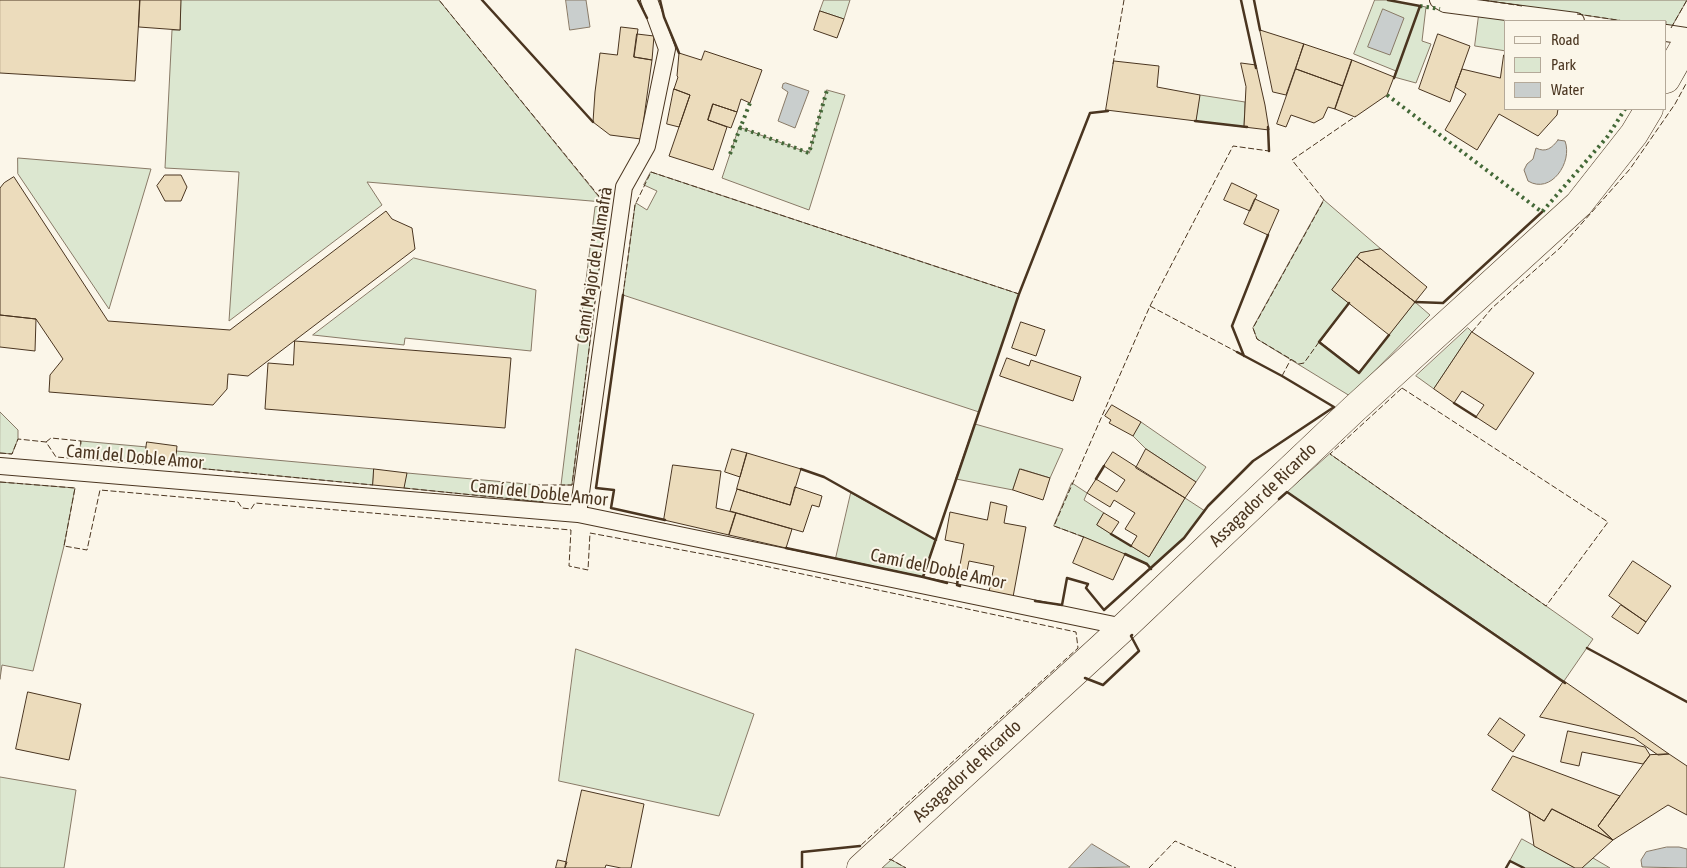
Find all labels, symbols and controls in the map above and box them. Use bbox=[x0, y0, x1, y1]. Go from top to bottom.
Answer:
legend bbox=[1504, 20, 1667, 110]
text: Road bbox=[1551, 31, 1580, 48]
text: Park bbox=[1551, 56, 1576, 73]
text: Water bbox=[1551, 81, 1584, 98]
street label: Camí Major de L'Almafrà bbox=[571, 185, 617, 345]
street label: Assagador de Ricardo bbox=[1205, 439, 1321, 551]
street label: Camí del Doble Amor bbox=[65, 440, 205, 474]
street label: Camí del Doble Amor bbox=[469, 475, 609, 511]
street label: Camí del Doble Amor bbox=[868, 544, 1008, 594]
street label: Assagador de Ricardo bbox=[908, 715, 1026, 827]

